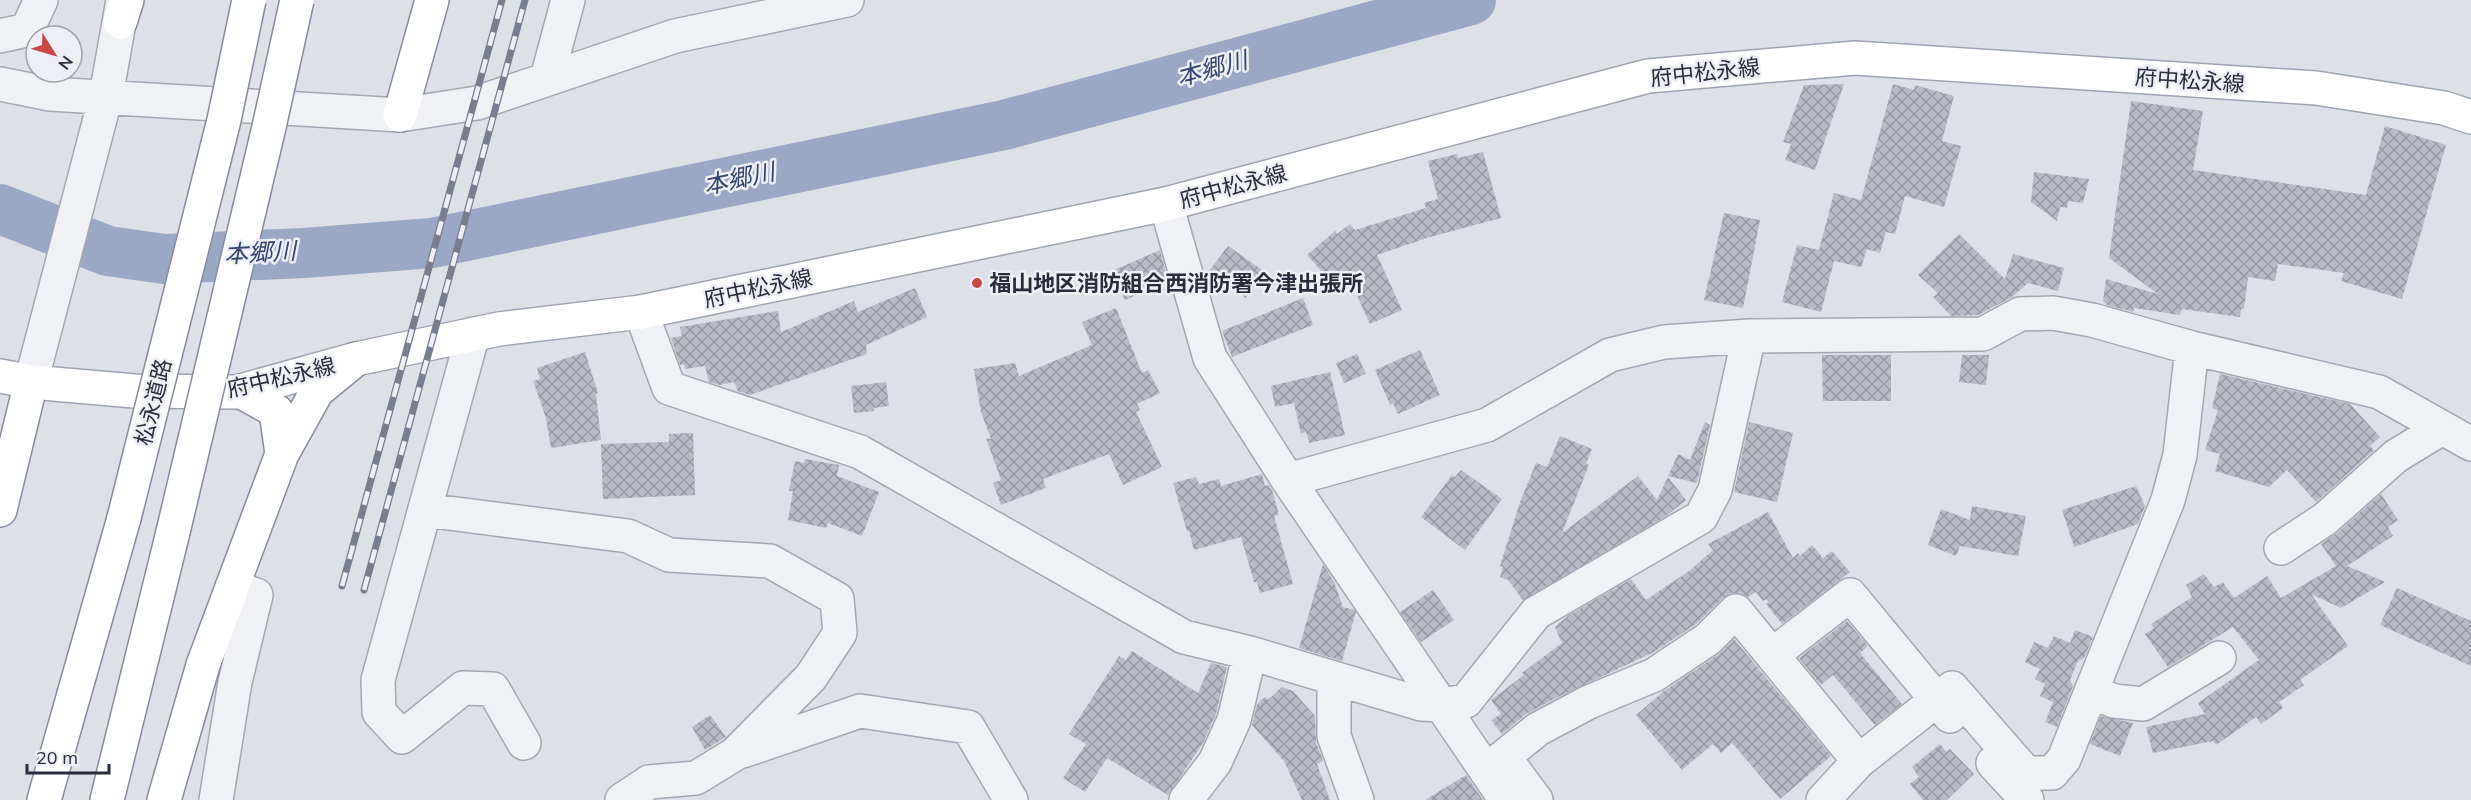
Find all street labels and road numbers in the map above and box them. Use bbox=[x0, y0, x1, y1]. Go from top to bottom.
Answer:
street label: 府中松永線 bbox=[1649, 52, 1761, 92]
street label: 府中松永線 bbox=[2134, 62, 2246, 98]
street label: 府中松永線 bbox=[1176, 158, 1290, 214]
street label: 府中松永線 bbox=[701, 263, 815, 313]
street label: 府中松永線 bbox=[224, 351, 338, 403]
street label: 松永道路 bbox=[129, 356, 177, 448]

